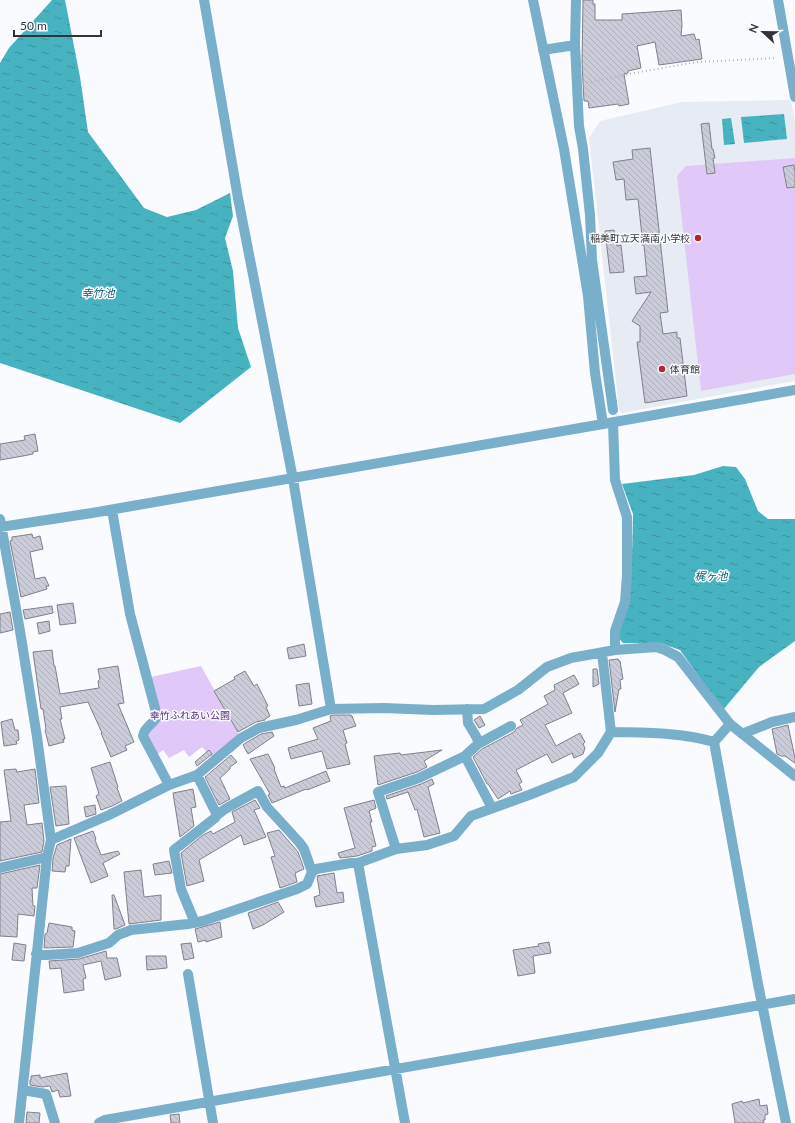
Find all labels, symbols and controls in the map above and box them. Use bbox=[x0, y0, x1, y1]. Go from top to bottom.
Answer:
scale bar bbox=[14, 12, 101, 38]
north arrow bbox=[743, 12, 783, 52]
text: 50 m bbox=[20, 18, 47, 33]
text: N bbox=[746, 22, 761, 34]
place label: 稲美町立天満南小学校 bbox=[590, 232, 690, 244]
marker: 稲美町立天満南小学校 bbox=[693, 233, 703, 243]
water label: 幸竹池 bbox=[82, 286, 115, 299]
place label: 体育館 bbox=[670, 363, 700, 375]
marker: 体育館 bbox=[657, 364, 667, 374]
water label: 梶ヶ池 bbox=[695, 569, 728, 582]
park label: 幸竹ふれあい公園 bbox=[150, 709, 230, 721]

